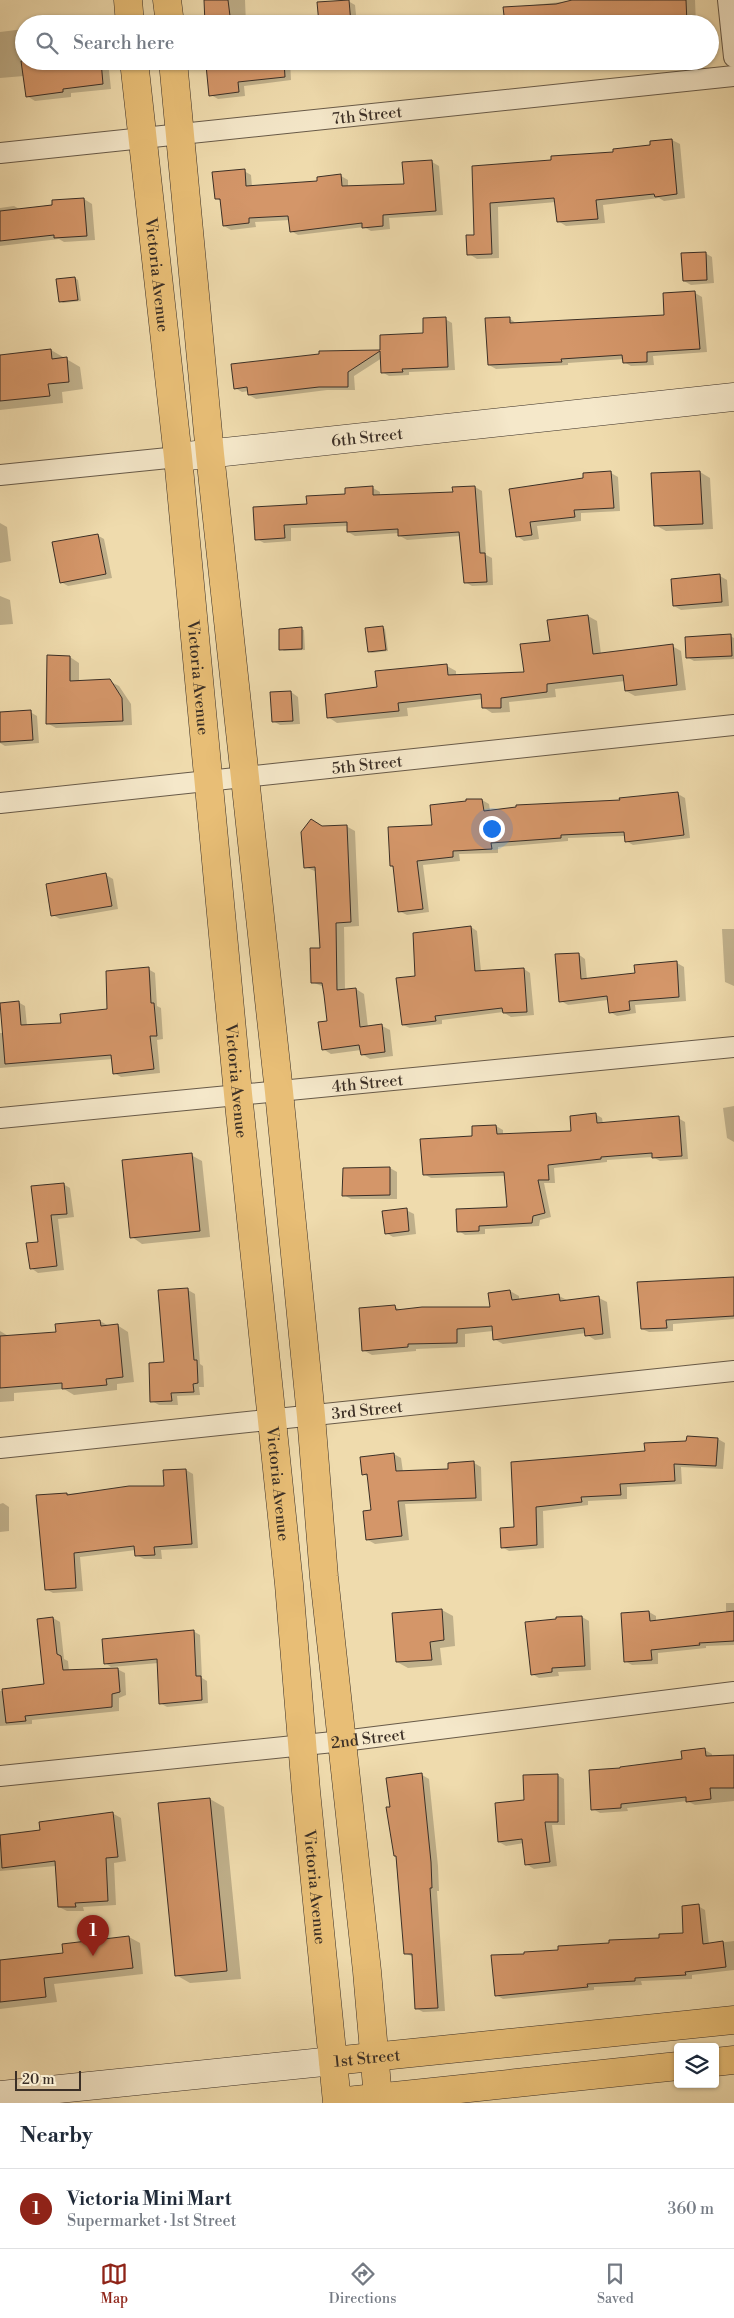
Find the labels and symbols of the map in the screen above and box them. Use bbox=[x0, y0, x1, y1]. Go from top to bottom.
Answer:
street label: 7th Street bbox=[331, 102, 403, 129]
street label: Victoria Avenue bbox=[140, 215, 173, 333]
street label: 6th Street bbox=[330, 424, 404, 451]
street label: Victoria Avenue bbox=[182, 618, 213, 736]
street label: 5th Street bbox=[331, 751, 404, 779]
your location bbox=[479, 816, 505, 842]
street label: Victoria Avenue bbox=[220, 1022, 252, 1139]
street label: 4th Street bbox=[331, 1070, 404, 1097]
street label: 3rd Street bbox=[330, 1397, 404, 1424]
street label: Victoria Avenue bbox=[262, 1424, 293, 1542]
street label: 2nd Street bbox=[330, 1724, 407, 1753]
street label: Victoria Avenue bbox=[299, 1828, 330, 1945]
pin: 1 bbox=[77, 1915, 109, 1956]
street label: 1st Street bbox=[333, 2045, 401, 2072]
scale bar bbox=[15, 2068, 81, 2091]

